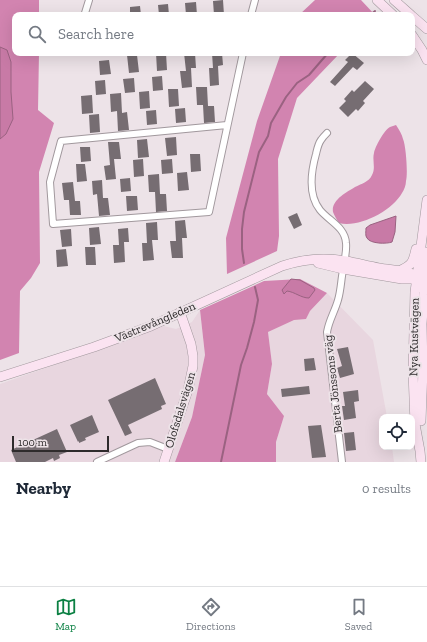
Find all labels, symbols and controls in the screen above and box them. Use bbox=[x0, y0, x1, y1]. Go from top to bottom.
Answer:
search box bbox=[12, 12, 415, 56]
icon: search bbox=[26, 23, 48, 45]
text: Search here bbox=[58, 25, 134, 43]
street label: Nya Kustvägen bbox=[406, 298, 422, 376]
street label: Västrevångleden bbox=[112, 299, 198, 346]
street label: Berta Jönssons väg bbox=[321, 334, 345, 434]
street label: Olofsdalsvägen bbox=[162, 370, 198, 450]
map controls bbox=[379, 414, 415, 450]
button: locate bbox=[379, 414, 415, 450]
scale bar bbox=[12, 434, 109, 453]
text: 100 m bbox=[18, 436, 47, 449]
text: Nearby bbox=[16, 478, 71, 498]
text: 0 results bbox=[362, 481, 411, 496]
tab: Map bbox=[55, 596, 77, 633]
tab: Directions bbox=[186, 596, 236, 633]
tab: Saved bbox=[345, 596, 372, 633]

